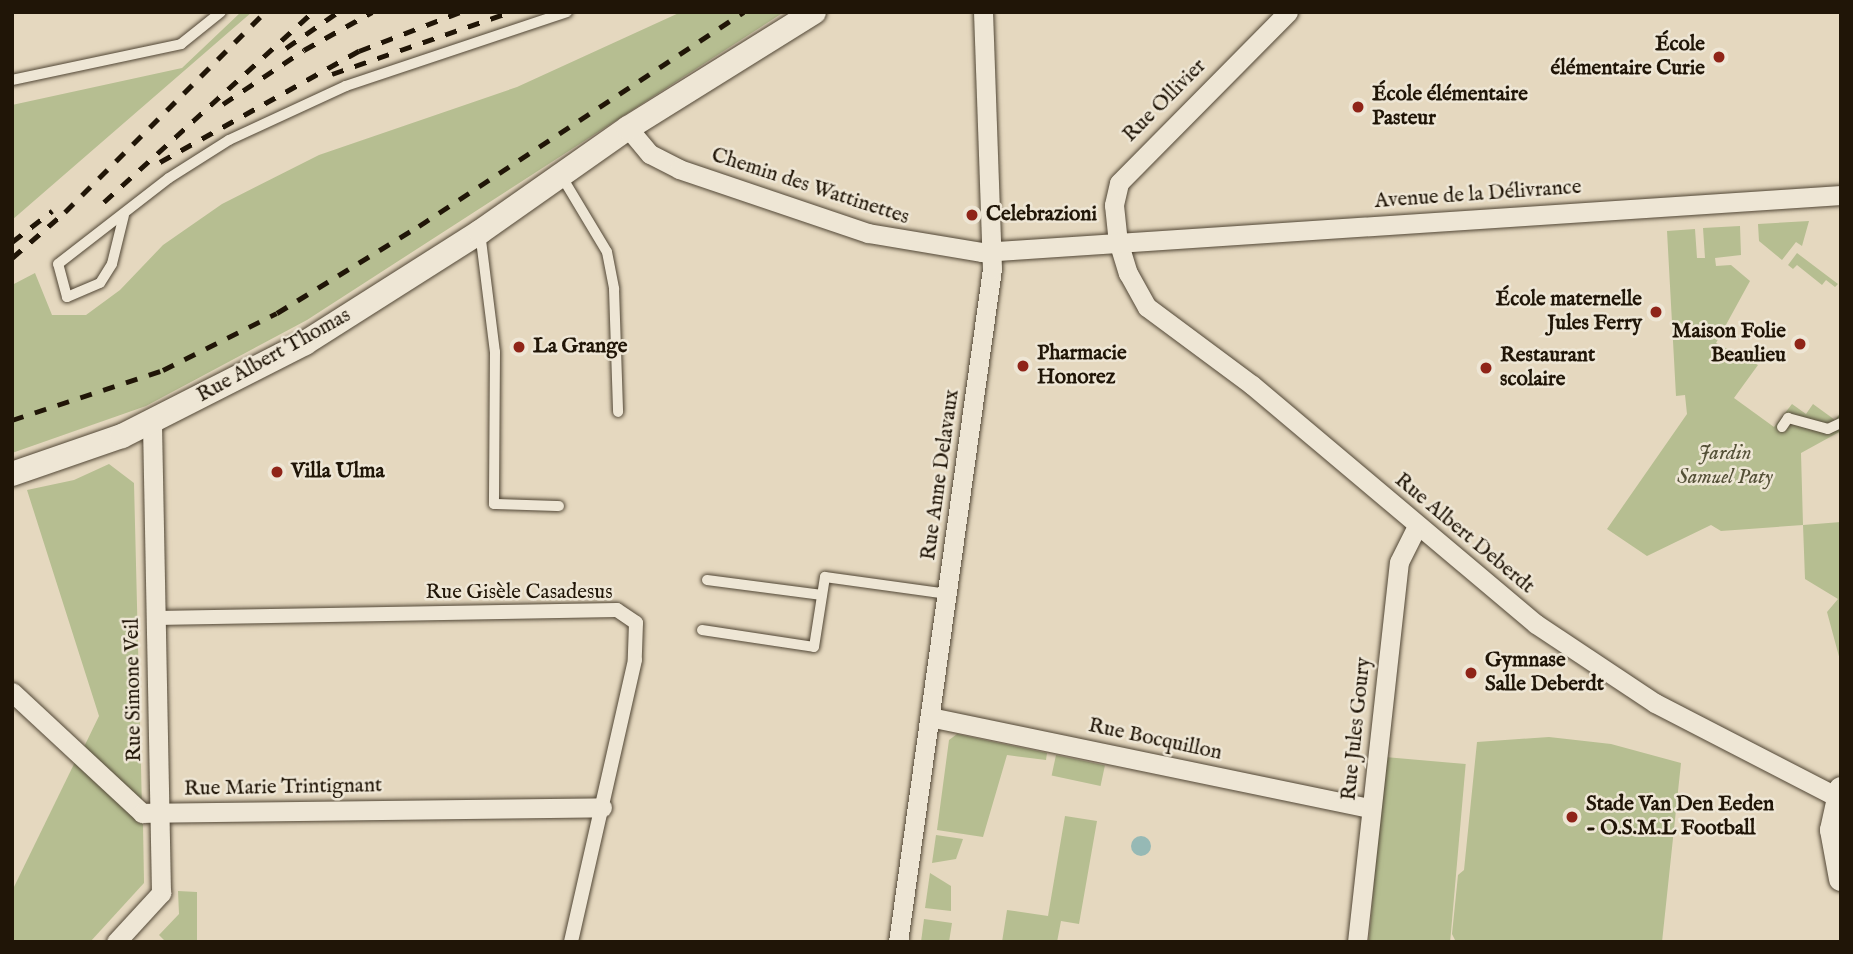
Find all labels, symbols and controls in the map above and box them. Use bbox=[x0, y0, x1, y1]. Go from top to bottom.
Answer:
place label: École élémentaire Curie bbox=[1551, 32, 1705, 82]
marker: École élémentaire Curie bbox=[1711, 49, 1727, 65]
street label: Rue Ollivier bbox=[1118, 54, 1212, 148]
place label: École élémentaire Pasteur bbox=[1372, 82, 1528, 132]
marker: École élémentaire Pasteur bbox=[1350, 99, 1366, 115]
street label: Chemin des Wattinettes bbox=[708, 143, 912, 231]
street label: Avenue de la Délivrance bbox=[1374, 175, 1582, 215]
place label: Celebrazioni bbox=[986, 202, 1097, 228]
marker: Celebrazioni bbox=[964, 207, 980, 223]
place label: École maternelle Jules Ferry bbox=[1496, 287, 1642, 337]
street label: Rue Albert Thomas bbox=[193, 303, 355, 409]
marker: École maternelle Jules Ferry bbox=[1648, 304, 1664, 320]
place label: Maison Folie Beaulieu bbox=[1672, 319, 1786, 369]
place label: La Grange bbox=[533, 334, 627, 360]
marker: Maison Folie Beaulieu bbox=[1792, 336, 1808, 352]
marker: La Grange bbox=[511, 339, 527, 355]
place label: Pharmacie Honorez bbox=[1037, 341, 1127, 391]
place label: Restaurant scolaire bbox=[1500, 343, 1595, 393]
marker: Pharmacie Honorez bbox=[1015, 358, 1031, 374]
marker: Restaurant scolaire bbox=[1478, 360, 1494, 376]
street label: Rue Anne Delavaux bbox=[917, 388, 965, 562]
park label: Jardin Samuel Paty bbox=[1677, 441, 1773, 491]
place label: Villa Ulma bbox=[291, 459, 384, 485]
marker: Villa Ulma bbox=[269, 464, 285, 480]
street label: Rue Albert Deberdt bbox=[1389, 468, 1539, 600]
street label: Rue Gisèle Casadesus bbox=[425, 580, 613, 606]
street label: Rue Simone Veil bbox=[120, 618, 148, 762]
place label: Gymnase Salle Deberdt bbox=[1485, 648, 1604, 698]
street label: Rue Jules Goury bbox=[1337, 656, 1377, 802]
marker: Gymnase Salle Deberdt bbox=[1463, 665, 1479, 681]
street label: Rue Bocquillon bbox=[1086, 714, 1224, 766]
street label: Rue Marie Trintignant bbox=[184, 774, 382, 802]
place label: Stade Van Den Eeden - O.S.M.L Football bbox=[1586, 792, 1774, 842]
marker: Stade Van Den Eeden - O.S.M.L Football bbox=[1564, 809, 1580, 825]

